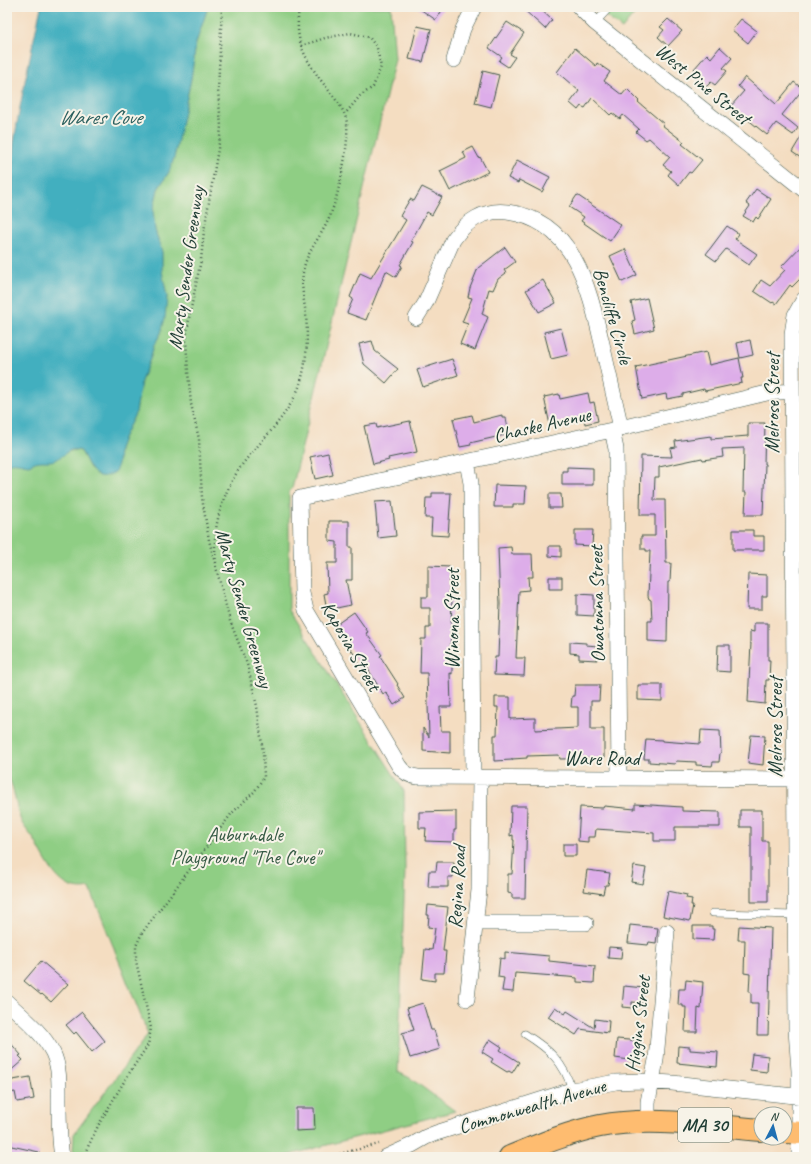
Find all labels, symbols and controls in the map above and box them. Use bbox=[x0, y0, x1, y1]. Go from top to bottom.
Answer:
street label: West Pine Street bbox=[650, 38, 758, 132]
water label: Wares Cove bbox=[59, 104, 144, 130]
street label: Marty Sender Greenway bbox=[162, 183, 210, 351]
street label: Bencliffe Circle bbox=[587, 265, 639, 368]
street label: Melrose Street bbox=[760, 349, 785, 453]
street label: Chaske Avenue bbox=[491, 401, 594, 448]
street label: Marty Sender Greenway bbox=[209, 525, 279, 693]
street label: Owatonna Street bbox=[583, 543, 611, 663]
street label: Winona Street bbox=[440, 567, 465, 669]
street label: Kaposia Street bbox=[315, 597, 388, 698]
street label: Melrose Street bbox=[763, 673, 788, 777]
street label: Ware Road bbox=[564, 746, 643, 771]
park label: Auburndale Playground "The Cove" bbox=[171, 822, 323, 870]
street label: Regina Road bbox=[442, 842, 472, 929]
street label: Higgins Street bbox=[620, 972, 657, 1074]
street label: Commonwealth Avenue bbox=[456, 1073, 610, 1139]
north arrow bbox=[753, 1106, 793, 1146]
road number: MA 30 bbox=[678, 1108, 732, 1142]
text: N bbox=[770, 1109, 780, 1124]

